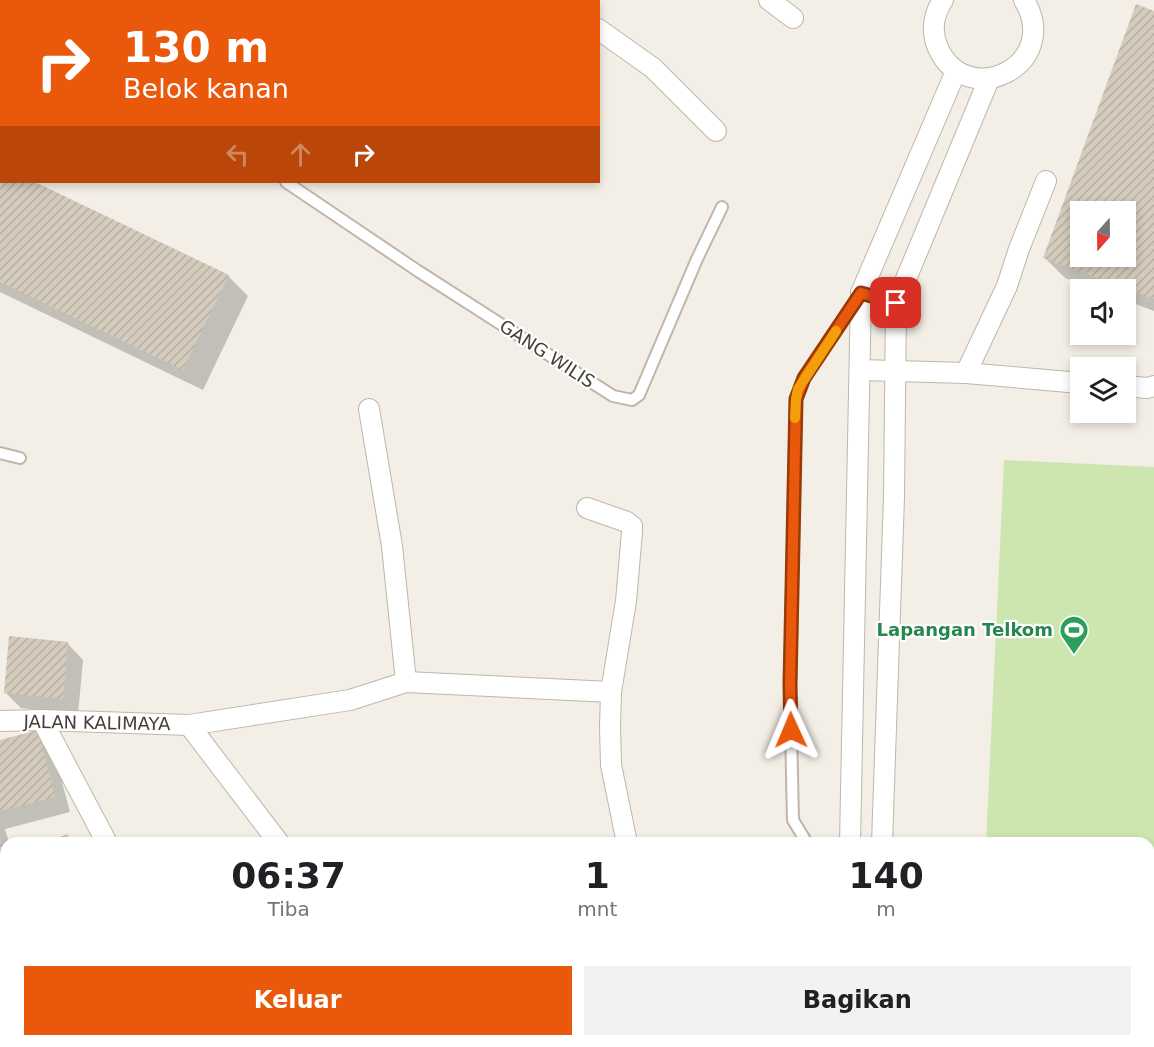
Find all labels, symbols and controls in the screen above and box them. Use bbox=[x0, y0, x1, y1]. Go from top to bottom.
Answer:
text: 130 m bbox=[123, 23, 269, 72]
icon: right bbox=[24, 24, 102, 102]
text: Belok kanan bbox=[123, 73, 289, 104]
icon: left bbox=[221, 138, 254, 171]
icon: ahead bbox=[284, 138, 317, 171]
icon: right bbox=[347, 138, 380, 171]
north arrow bbox=[1070, 201, 1136, 267]
map controls bbox=[1070, 201, 1136, 423]
pin bbox=[870, 277, 921, 328]
button: sound bbox=[1070, 279, 1136, 345]
icon: arrive bbox=[879, 286, 912, 319]
street label: GANG WILIS bbox=[496, 315, 599, 392]
button: layers bbox=[1070, 357, 1136, 423]
sports icon: Lapangan Telkom bbox=[1058, 614, 1090, 656]
place label: Lapangan Telkom bbox=[877, 619, 1053, 640]
position arrow bbox=[759, 698, 823, 762]
street label: JALAN KALIMAYA bbox=[22, 711, 171, 734]
text: 06:37 bbox=[231, 855, 346, 896]
text: 1 bbox=[585, 855, 610, 896]
text: 140 bbox=[849, 855, 924, 896]
text: Tiba bbox=[268, 897, 310, 921]
text: mnt bbox=[577, 897, 617, 921]
text: m bbox=[876, 897, 896, 921]
button: Keluar bbox=[24, 966, 572, 1035]
button: Bagikan bbox=[584, 966, 1131, 1035]

